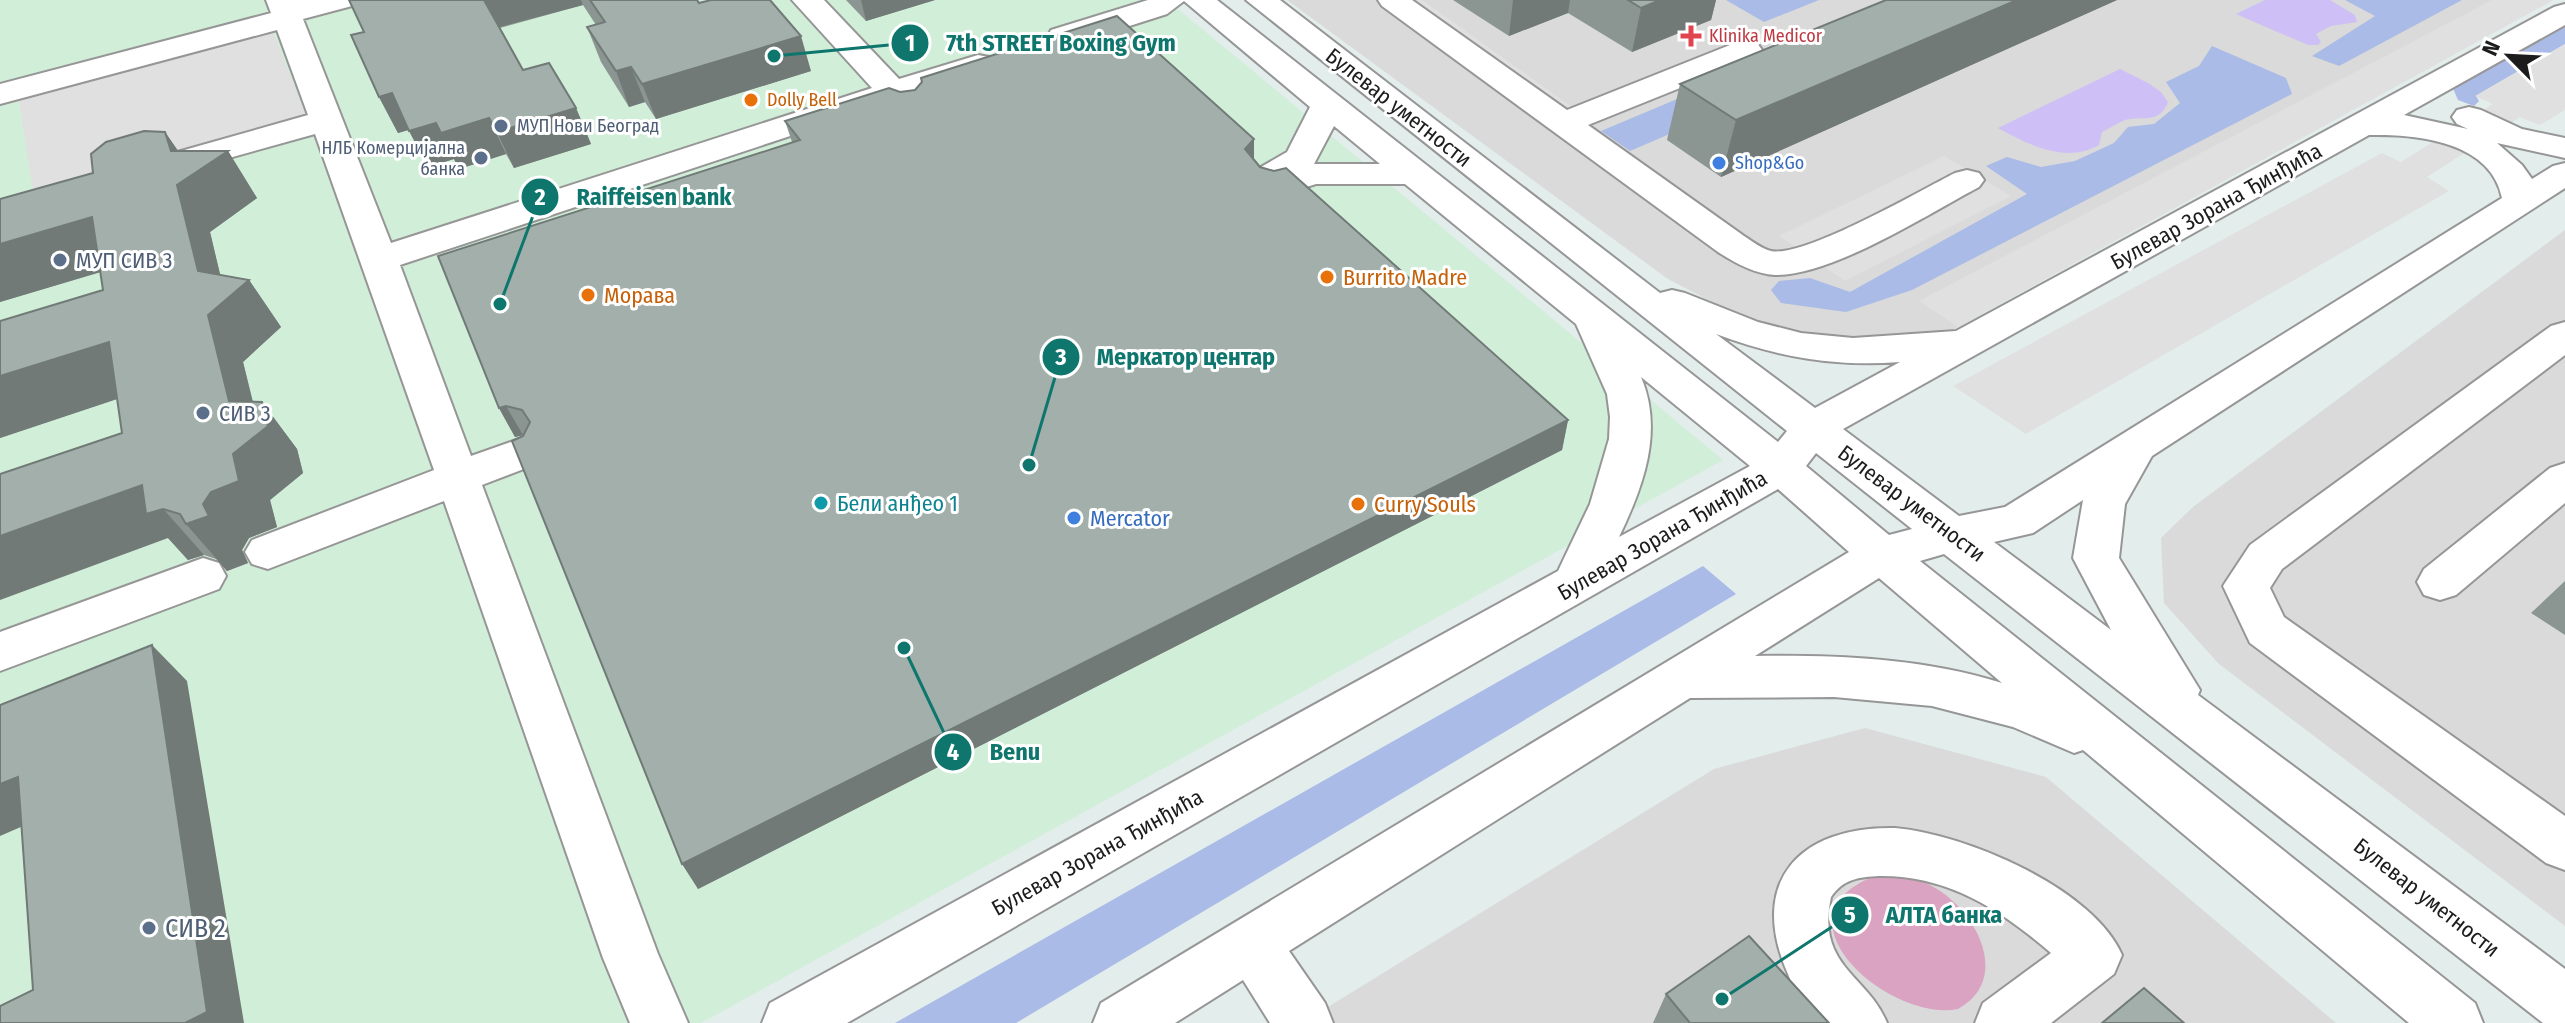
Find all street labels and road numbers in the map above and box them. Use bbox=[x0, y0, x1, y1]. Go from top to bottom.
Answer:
street label: Булевар уметности bbox=[1320, 42, 1477, 173]
street label: Булевар Зорана Ђинђића bbox=[2106, 137, 2327, 276]
street label: Булевар уметности bbox=[1833, 439, 1991, 568]
street label: Булевар Зорана Ђинђића bbox=[1553, 464, 1772, 606]
street label: Булевар Зорана Ђинђића bbox=[987, 783, 1208, 922]
street label: Булевар уметности bbox=[2348, 832, 2505, 963]

